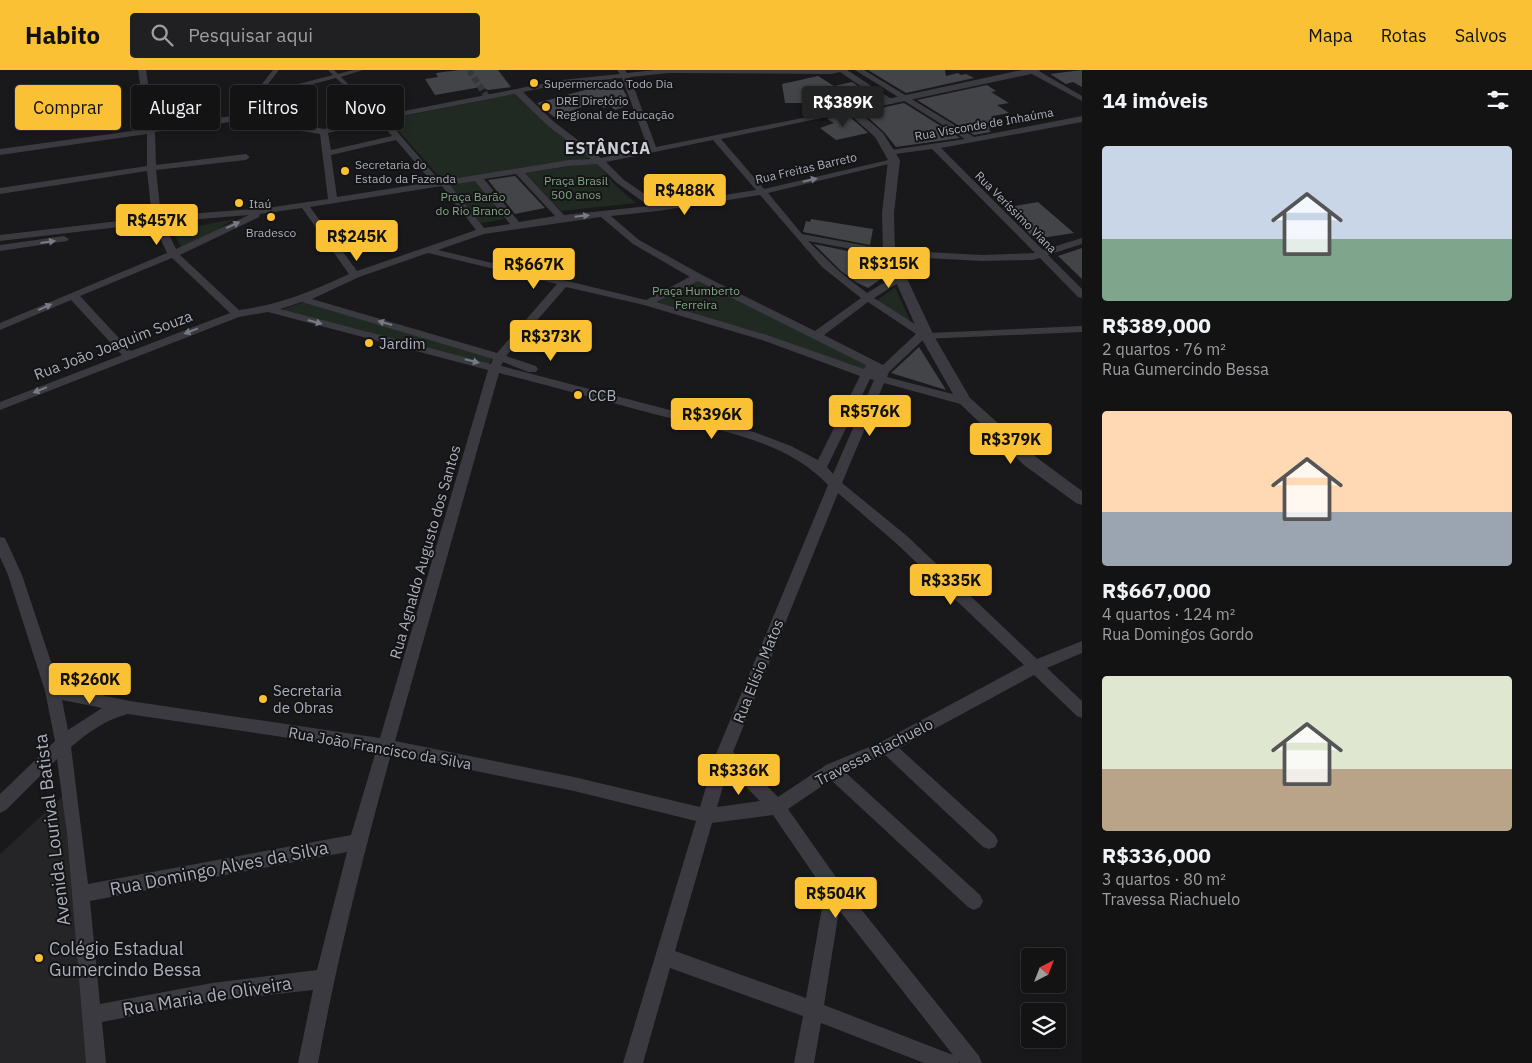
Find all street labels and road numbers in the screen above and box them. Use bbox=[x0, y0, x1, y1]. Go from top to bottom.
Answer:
street label: Rua Visconde de Inhaúma bbox=[913, 104, 1055, 144]
street label: Rua Freitas Barreto bbox=[754, 149, 859, 187]
street label: Rua Veríssimo Viana bbox=[972, 168, 1060, 256]
street label: Rua João Joaquim Souza bbox=[31, 306, 195, 384]
street label: Rua Agnaldo Augusto dos Santos bbox=[385, 443, 465, 661]
street label: Rua Elísio Matos bbox=[729, 616, 787, 726]
street label: Travessa Riachuelo bbox=[812, 714, 936, 790]
street label: Rua João Francisco da Silva bbox=[287, 723, 473, 773]
street label: Avenida Lourival Batista bbox=[29, 732, 75, 927]
street label: Rua Domingo Alves da Silva bbox=[108, 835, 331, 900]
street label: Rua Maria de Oliveira bbox=[121, 971, 294, 1021]

